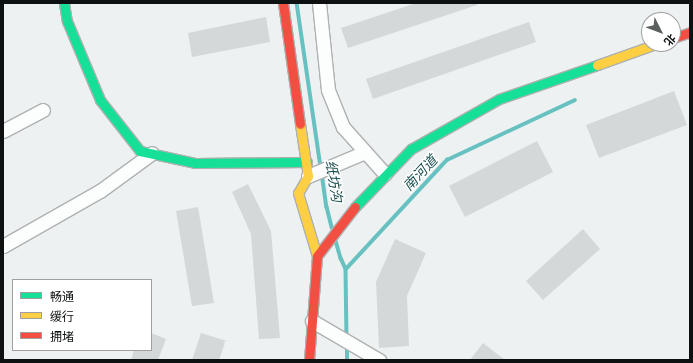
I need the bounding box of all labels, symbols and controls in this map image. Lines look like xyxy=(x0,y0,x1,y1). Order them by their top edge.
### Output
north arrow xyxy=(641,12,681,52)
text: 北 xyxy=(661,31,678,48)
water label: 南河道 xyxy=(400,152,440,194)
water label: 纸坊沟 xyxy=(322,159,346,203)
legend xyxy=(12,279,152,351)
text: 畅通 xyxy=(50,290,74,304)
text: 缓行 xyxy=(50,310,74,324)
text: 拥堵 xyxy=(50,330,74,344)

